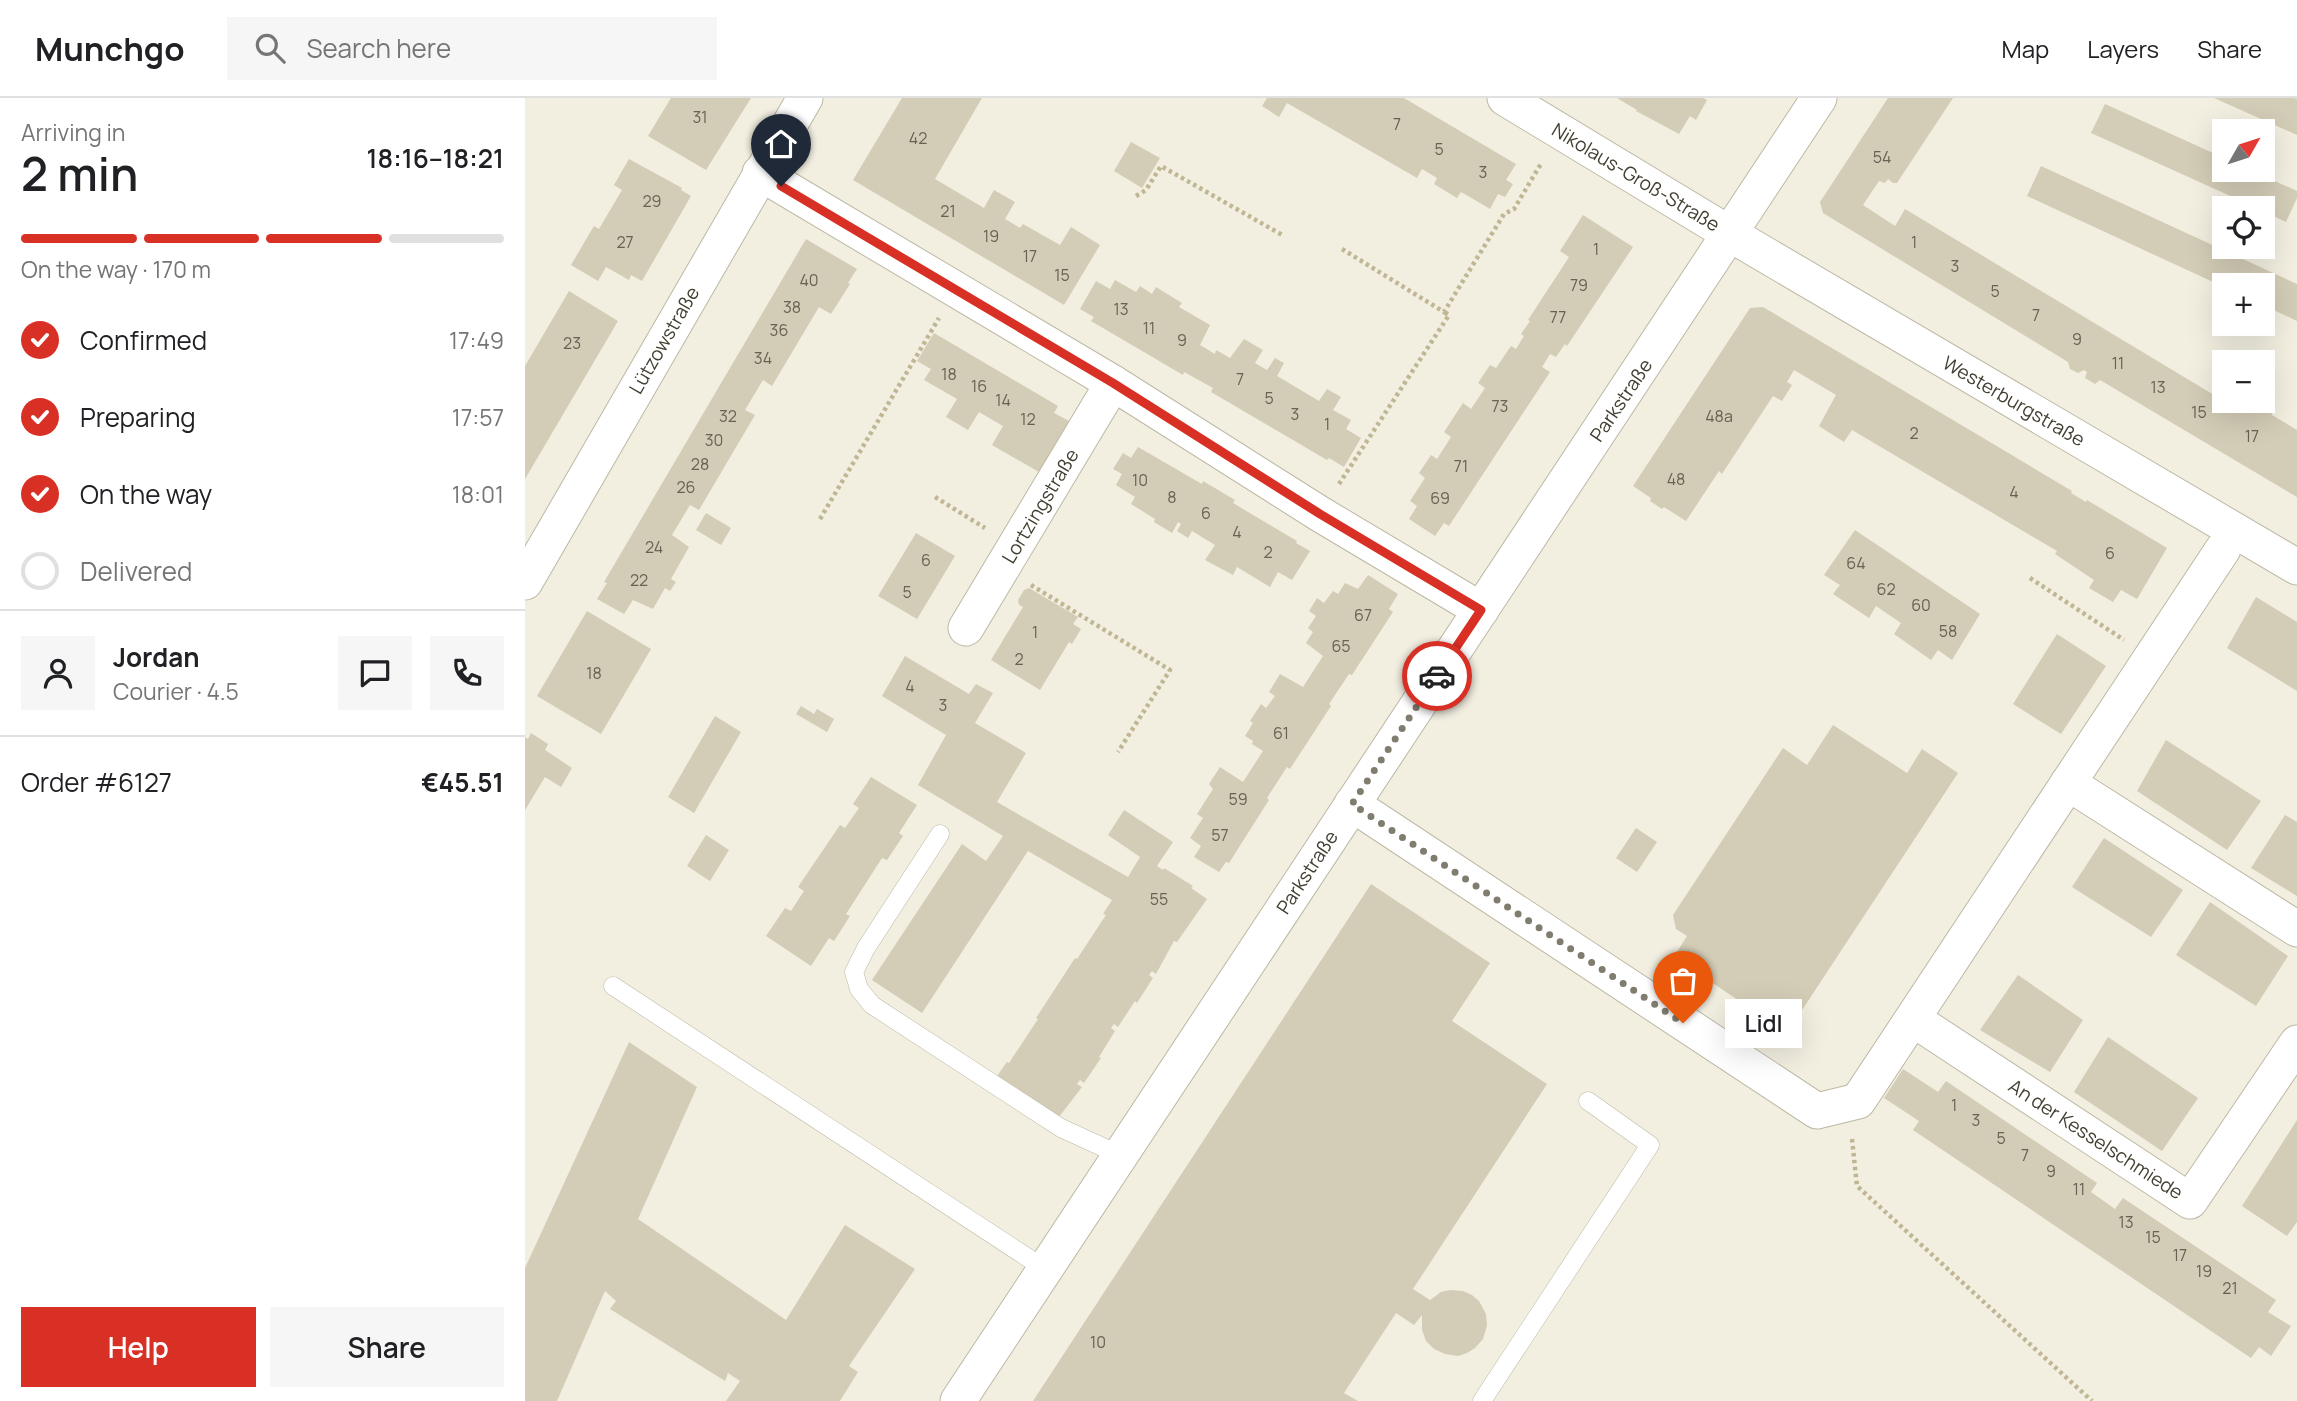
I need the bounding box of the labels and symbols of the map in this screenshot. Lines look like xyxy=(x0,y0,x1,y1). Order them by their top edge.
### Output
house number: 31 xyxy=(692,106,708,128)
house number: 7 xyxy=(1393,113,1401,135)
pin xyxy=(751,114,811,186)
street label: Nikolaus-Groß-Straße xyxy=(1547,117,1725,237)
north arrow xyxy=(2212,119,2275,182)
house number: 42 xyxy=(909,127,927,149)
house number: 5 xyxy=(1434,138,1444,160)
house number: 54 xyxy=(1873,146,1891,168)
house number: 3 xyxy=(1479,161,1487,183)
house number: 29 xyxy=(642,190,662,212)
house number: 21 xyxy=(940,200,956,222)
house number: 19 xyxy=(983,225,999,247)
house number: 27 xyxy=(616,231,634,253)
house number: 1 xyxy=(1911,231,1917,253)
house number: 1 xyxy=(1593,238,1599,260)
house number: 17 xyxy=(1023,245,1037,267)
house number: 3 xyxy=(1951,255,1959,277)
house number: 15 xyxy=(1054,264,1070,286)
house number: 40 xyxy=(799,269,819,291)
house number: 79 xyxy=(1570,274,1588,296)
house number: 5 xyxy=(1990,280,2000,302)
street label: Lützowstraße xyxy=(623,282,705,398)
house number: 38 xyxy=(783,296,801,318)
house number: 13 xyxy=(1113,298,1129,320)
house number: 7 xyxy=(2032,304,2040,326)
house number: 77 xyxy=(1550,306,1566,328)
house number: 11 xyxy=(1143,317,1155,339)
house number: 36 xyxy=(770,319,788,341)
house number: 9 xyxy=(2072,328,2082,350)
house number: 9 xyxy=(1177,329,1187,351)
house number: 23 xyxy=(563,332,581,354)
house number: 34 xyxy=(754,347,772,369)
street label: Westerburgstraße xyxy=(1938,350,2090,452)
house number: 11 xyxy=(2112,352,2124,374)
street label: Parkstraße xyxy=(1584,353,1658,447)
house number: 18 xyxy=(941,363,957,385)
house number: 7 xyxy=(1236,368,1244,390)
house number: 16 xyxy=(971,375,987,397)
house number: 13 xyxy=(2150,376,2166,398)
house number: 5 xyxy=(1264,387,1274,409)
house number: 14 xyxy=(995,389,1011,411)
house number: 73 xyxy=(1492,395,1508,417)
house number: 15 xyxy=(2191,401,2207,423)
house number: 3 xyxy=(1291,403,1299,425)
house number: 32 xyxy=(719,405,737,427)
house number: 48a xyxy=(1705,405,1733,427)
house number: 12 xyxy=(1020,408,1036,430)
house number: 1 xyxy=(1324,413,1330,435)
house number: 2 xyxy=(1909,422,1919,444)
house number: 17 xyxy=(2245,425,2259,447)
house number: 30 xyxy=(705,429,723,451)
street label: Lortzingstraße xyxy=(996,444,1084,568)
house number: 28 xyxy=(691,453,709,475)
house number: 71 xyxy=(1454,455,1468,477)
house number: 48 xyxy=(1667,468,1685,490)
house number: 10 xyxy=(1132,469,1148,491)
house number: 26 xyxy=(676,476,696,498)
house number: 4 xyxy=(2009,481,2019,503)
house number: 8 xyxy=(1167,486,1177,508)
house number: 69 xyxy=(1430,487,1450,509)
house number: 6 xyxy=(1201,502,1211,524)
house number: 4 xyxy=(1232,521,1242,543)
house number: 24 xyxy=(645,536,663,558)
house number: 2 xyxy=(1263,541,1273,563)
house number: 6 xyxy=(2105,542,2115,564)
house number: 6 xyxy=(921,549,931,571)
house number: 64 xyxy=(1846,552,1866,574)
house number: 22 xyxy=(630,569,648,591)
house number: 62 xyxy=(1876,578,1896,600)
house number: 5 xyxy=(902,581,912,603)
house number: 60 xyxy=(1911,594,1931,616)
house number: 67 xyxy=(1354,604,1372,626)
house number: 58 xyxy=(1939,620,1957,642)
house number: 1 xyxy=(1032,621,1038,643)
house number: 65 xyxy=(1331,635,1351,657)
courier xyxy=(1402,641,1472,711)
house number: 2 xyxy=(1014,648,1024,670)
house number: 18 xyxy=(586,662,602,684)
house number: 4 xyxy=(905,675,915,697)
house number: 3 xyxy=(939,694,947,716)
house number: 61 xyxy=(1273,722,1289,744)
house number: 59 xyxy=(1228,788,1248,810)
house number: 57 xyxy=(1211,824,1229,846)
street label: Parkstraße xyxy=(1270,825,1344,919)
house number: 55 xyxy=(1150,888,1168,910)
pin xyxy=(1653,951,1713,1023)
callout: Lidl xyxy=(1725,998,1802,1048)
street label: An der Kesselschmiede xyxy=(2004,1073,2188,1205)
house number: 1 xyxy=(1951,1094,1957,1116)
house number: 3 xyxy=(1972,1109,1980,1131)
house number: 5 xyxy=(1996,1127,2006,1149)
house number: 7 xyxy=(2021,1144,2029,1166)
house number: 9 xyxy=(2046,1160,2056,1182)
house number: 11 xyxy=(2073,1178,2085,1200)
house number: 13 xyxy=(2118,1211,2134,1233)
house number: 15 xyxy=(2145,1226,2161,1248)
house number: 17 xyxy=(2173,1244,2187,1266)
house number: 19 xyxy=(2196,1260,2212,1282)
house number: 21 xyxy=(2222,1277,2238,1299)
house number: 10 xyxy=(1090,1331,1106,1353)

